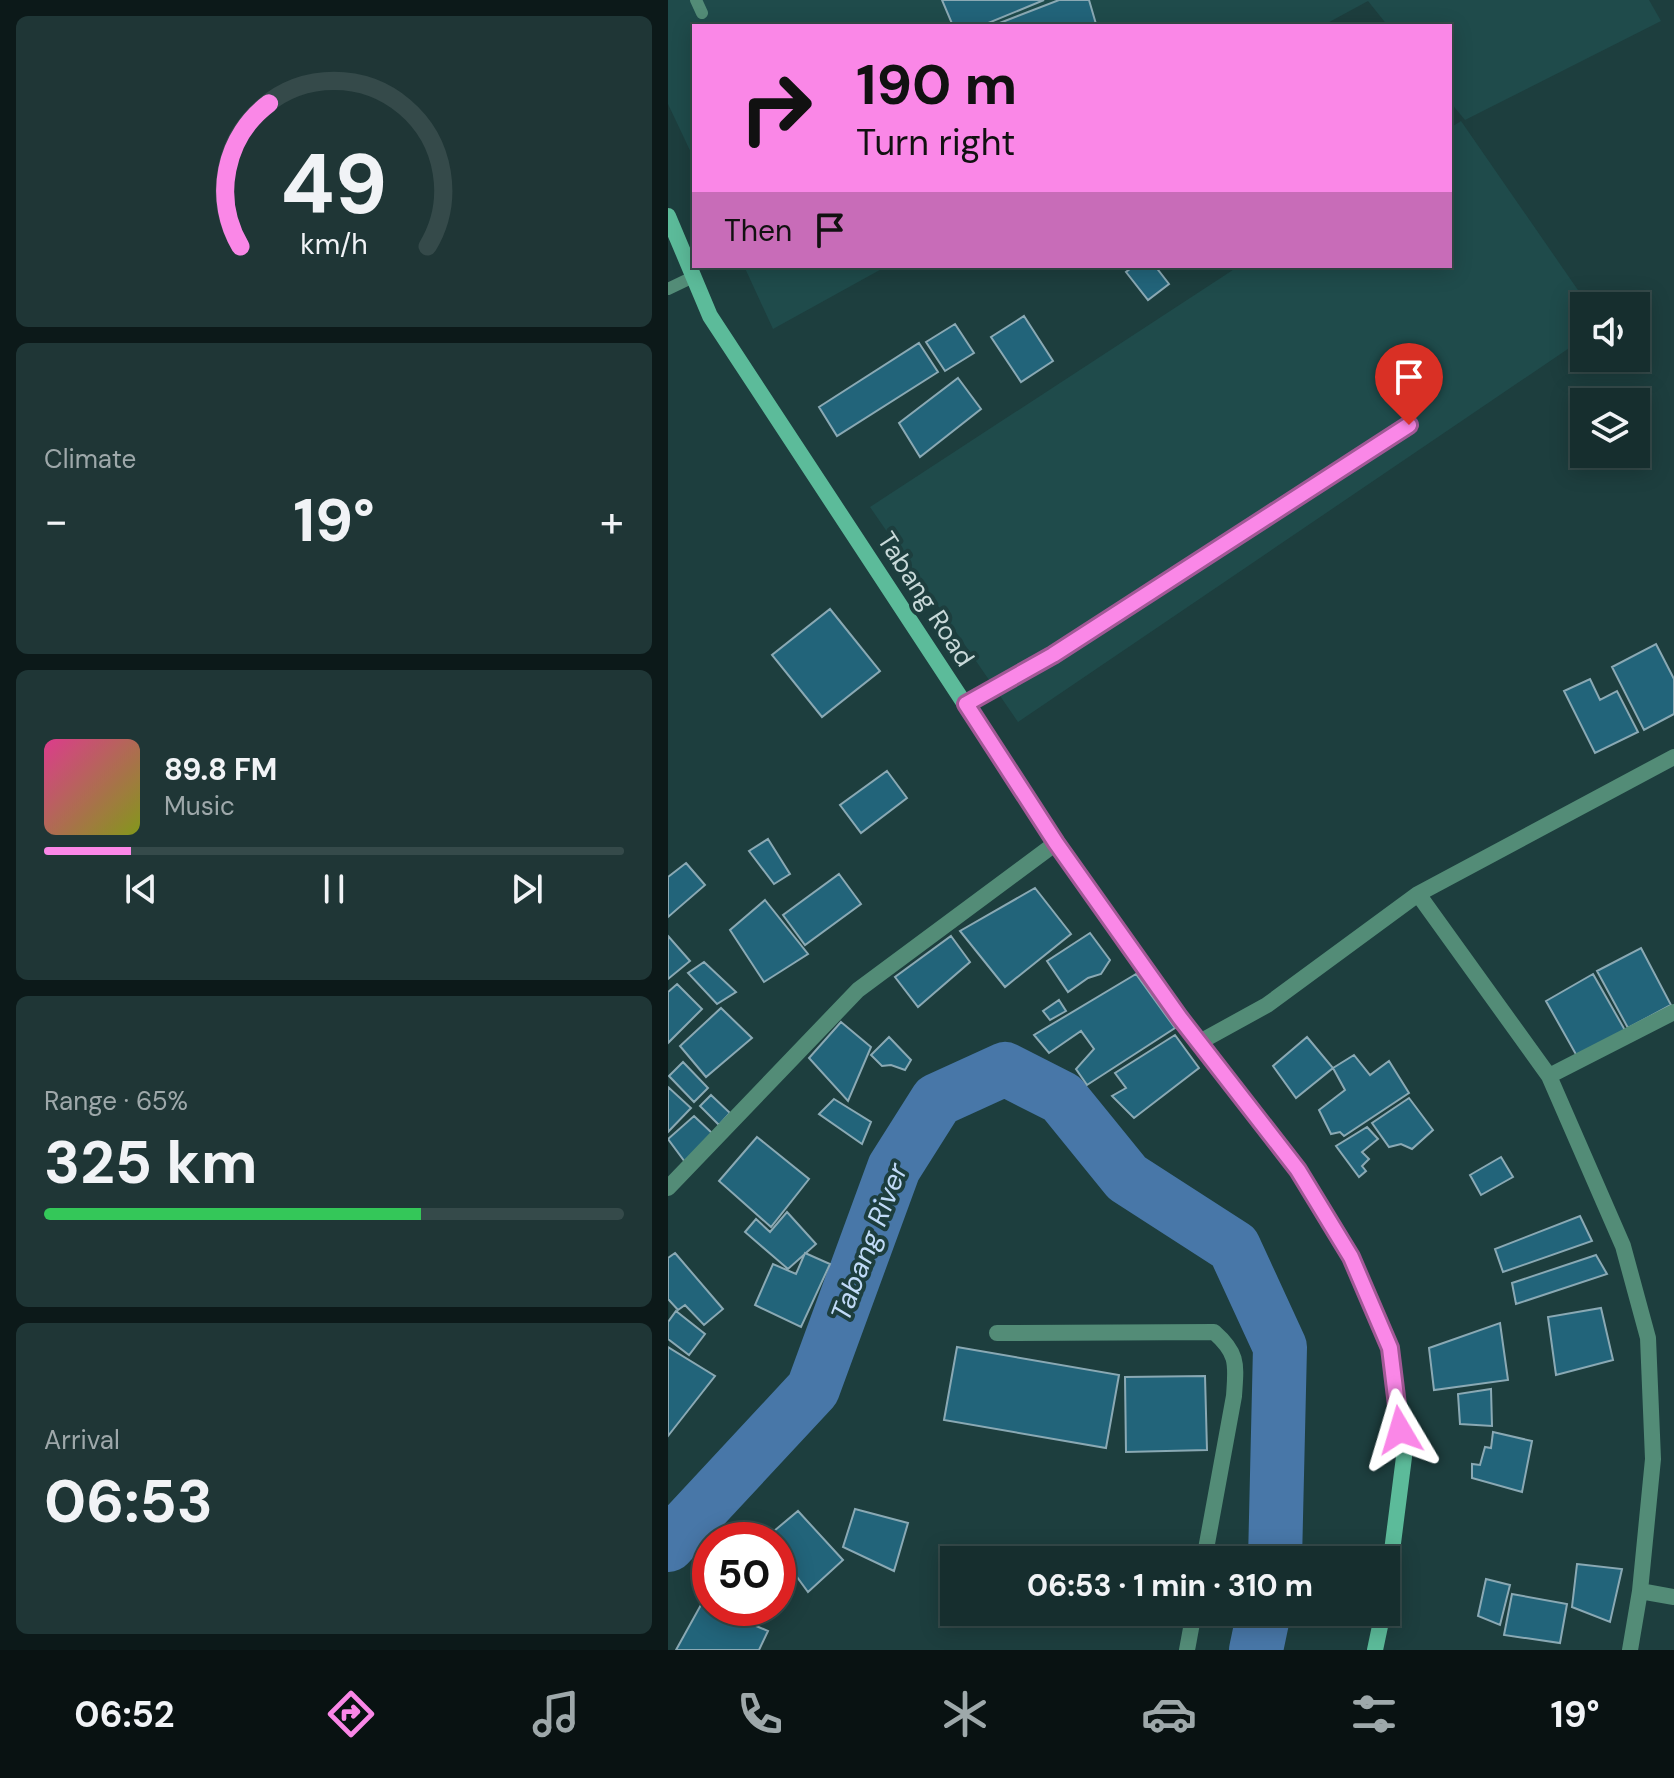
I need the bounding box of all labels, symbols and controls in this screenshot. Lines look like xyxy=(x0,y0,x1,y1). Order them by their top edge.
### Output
text: 190 m xyxy=(856,48,1017,121)
icon: right xyxy=(724,56,828,160)
text: Turn right xyxy=(856,119,1015,166)
text: 49 xyxy=(281,130,387,239)
icon: arrive xyxy=(808,208,852,252)
text: Then xyxy=(724,211,792,250)
text: km/h xyxy=(300,227,368,264)
map controls xyxy=(1570,292,1650,468)
button: sound xyxy=(1570,292,1650,372)
pin xyxy=(1375,343,1443,425)
icon: arrive xyxy=(1387,355,1431,399)
button: layers xyxy=(1570,388,1650,468)
text: Climate xyxy=(44,442,136,476)
text: 19° xyxy=(293,481,375,560)
text: − xyxy=(44,492,68,550)
text: + xyxy=(600,492,624,550)
street label: Tabang Road xyxy=(870,525,982,673)
text: 89.8 FM xyxy=(164,750,277,789)
text: Music xyxy=(164,789,235,823)
icon: previous xyxy=(119,867,163,911)
icon: pause xyxy=(312,867,356,911)
icon: next xyxy=(505,867,549,911)
text: Range · 65% xyxy=(44,1084,188,1118)
text: 325 km xyxy=(44,1123,257,1202)
water label: Tabang River xyxy=(822,1157,916,1326)
position arrow xyxy=(1358,1388,1442,1472)
text: Arrival xyxy=(44,1423,120,1457)
text: 06:53 xyxy=(44,1462,213,1541)
speed limit sign: 50 xyxy=(692,1522,796,1626)
text: 06:53 · 1 min · 310 m xyxy=(1027,1566,1313,1605)
icon: directions xyxy=(323,1686,379,1742)
icon: music xyxy=(528,1686,584,1742)
icon: phone xyxy=(732,1686,788,1742)
icon: climate xyxy=(937,1686,993,1742)
icon: car xyxy=(1141,1686,1197,1742)
icon: filters xyxy=(1346,1686,1402,1742)
text: 06:52 xyxy=(74,1691,175,1738)
text: 19° xyxy=(1551,1691,1600,1738)

